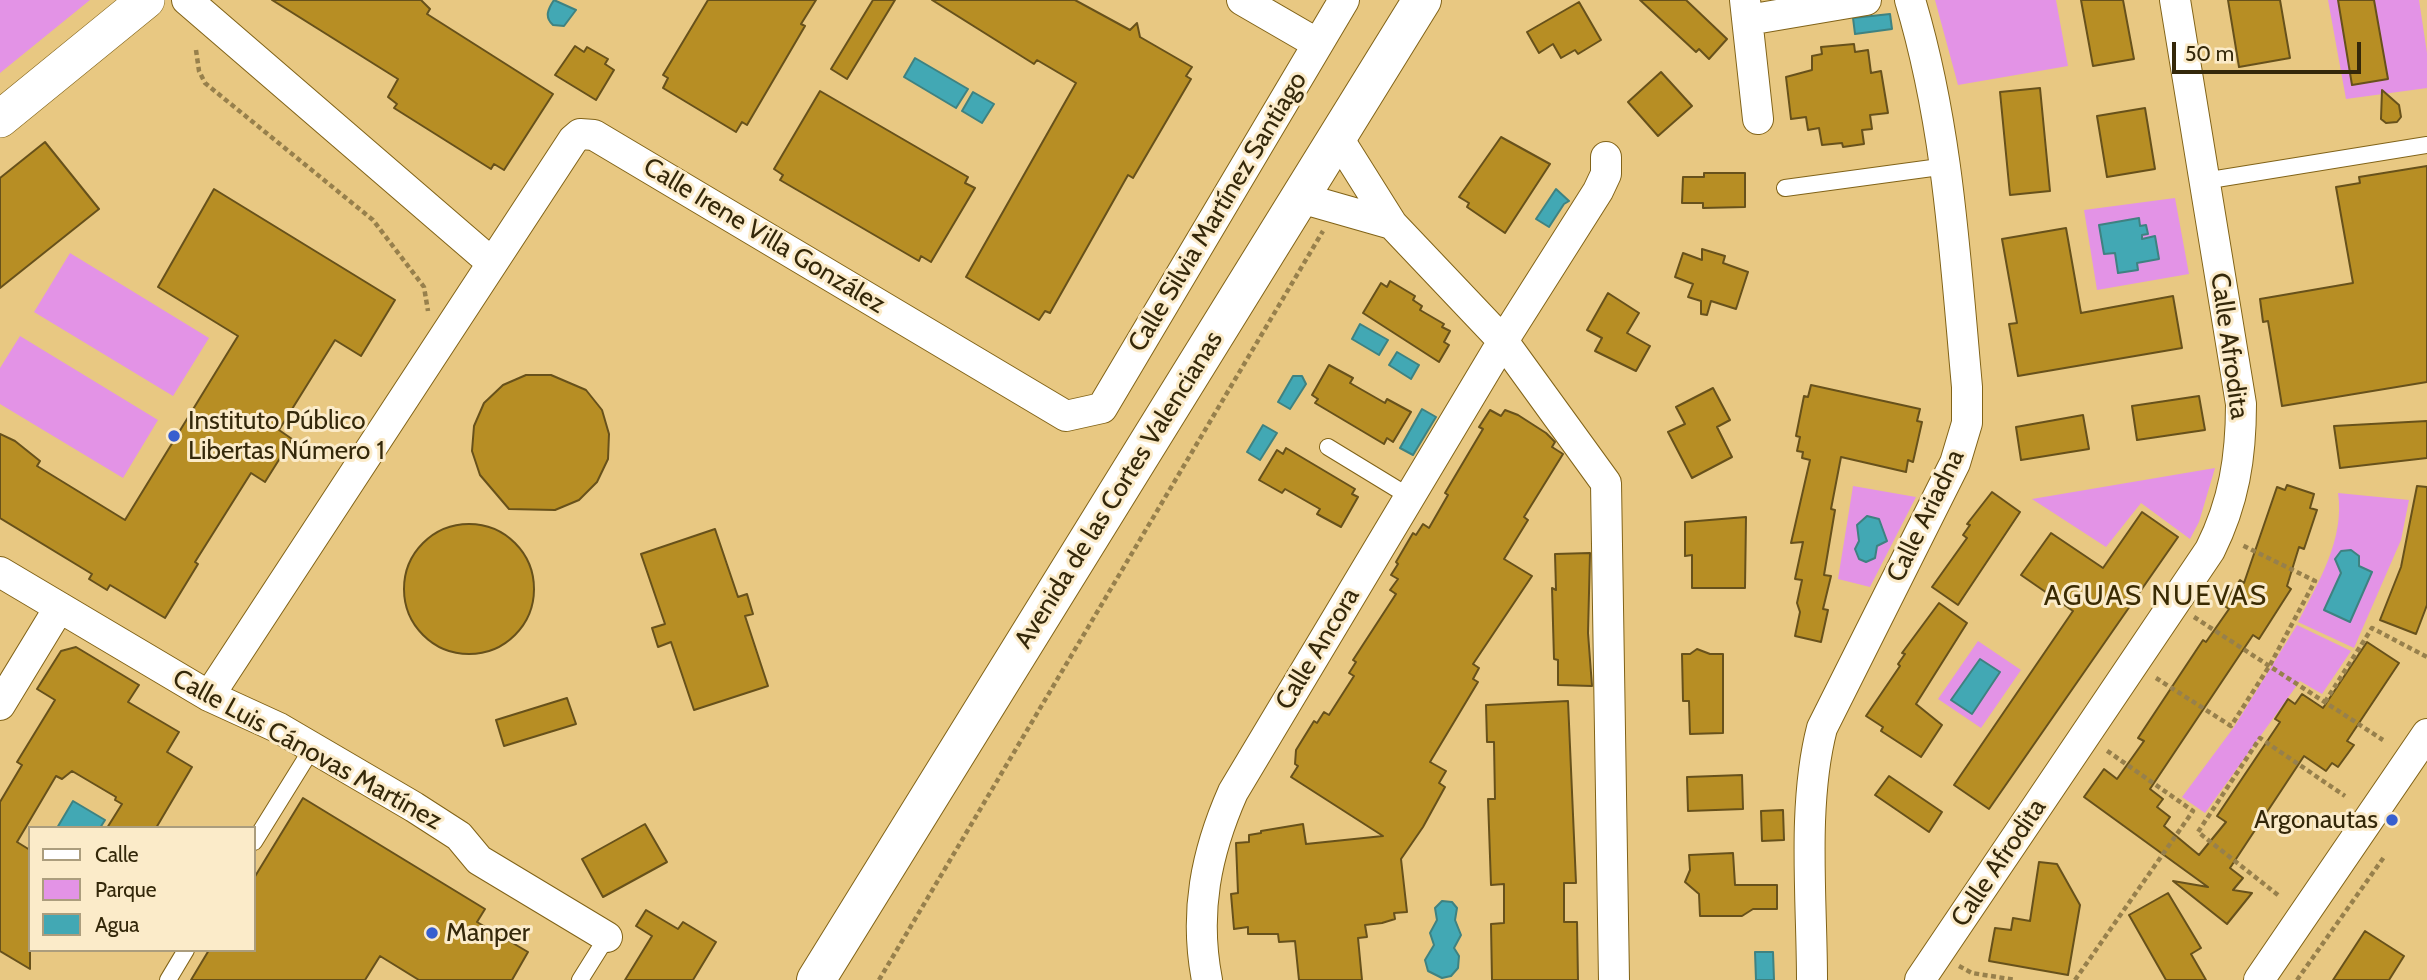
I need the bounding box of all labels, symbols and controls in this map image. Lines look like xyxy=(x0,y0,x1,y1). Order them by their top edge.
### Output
scale bar xyxy=(2175,28,2364,72)
text: 50 m xyxy=(2185,41,2234,66)
street label: Calle Silvia Martínez Santiago xyxy=(1122,66,1314,358)
street label: Calle Irene Villa González xyxy=(637,151,891,321)
street label: Calle Afrodita xyxy=(2203,271,2255,421)
street label: Avenida de las Cortes Valencianas xyxy=(1008,326,1230,654)
place label: Instituto Público Libertas Número 1 xyxy=(188,405,385,466)
marker: Instituto Público Libertas Número 1 xyxy=(166,428,182,444)
street label: Calle Ariadna xyxy=(1881,445,1971,587)
district label: AGUAS NUEVAS xyxy=(2045,580,2267,614)
street label: Calle Ancora xyxy=(1269,582,1367,716)
street label: Calle Luis Cánovas Martínez xyxy=(167,663,447,837)
street label: Calle Afrodita xyxy=(1945,793,2053,933)
place label: Argonautas xyxy=(2254,804,2378,836)
marker: Argonautas xyxy=(2384,812,2400,828)
legend xyxy=(28,826,256,952)
text: Calle xyxy=(95,842,139,867)
text: Parque xyxy=(95,877,157,902)
text: Agua xyxy=(95,912,139,937)
place label: Manper xyxy=(446,917,530,949)
marker: Manper xyxy=(424,925,440,941)

